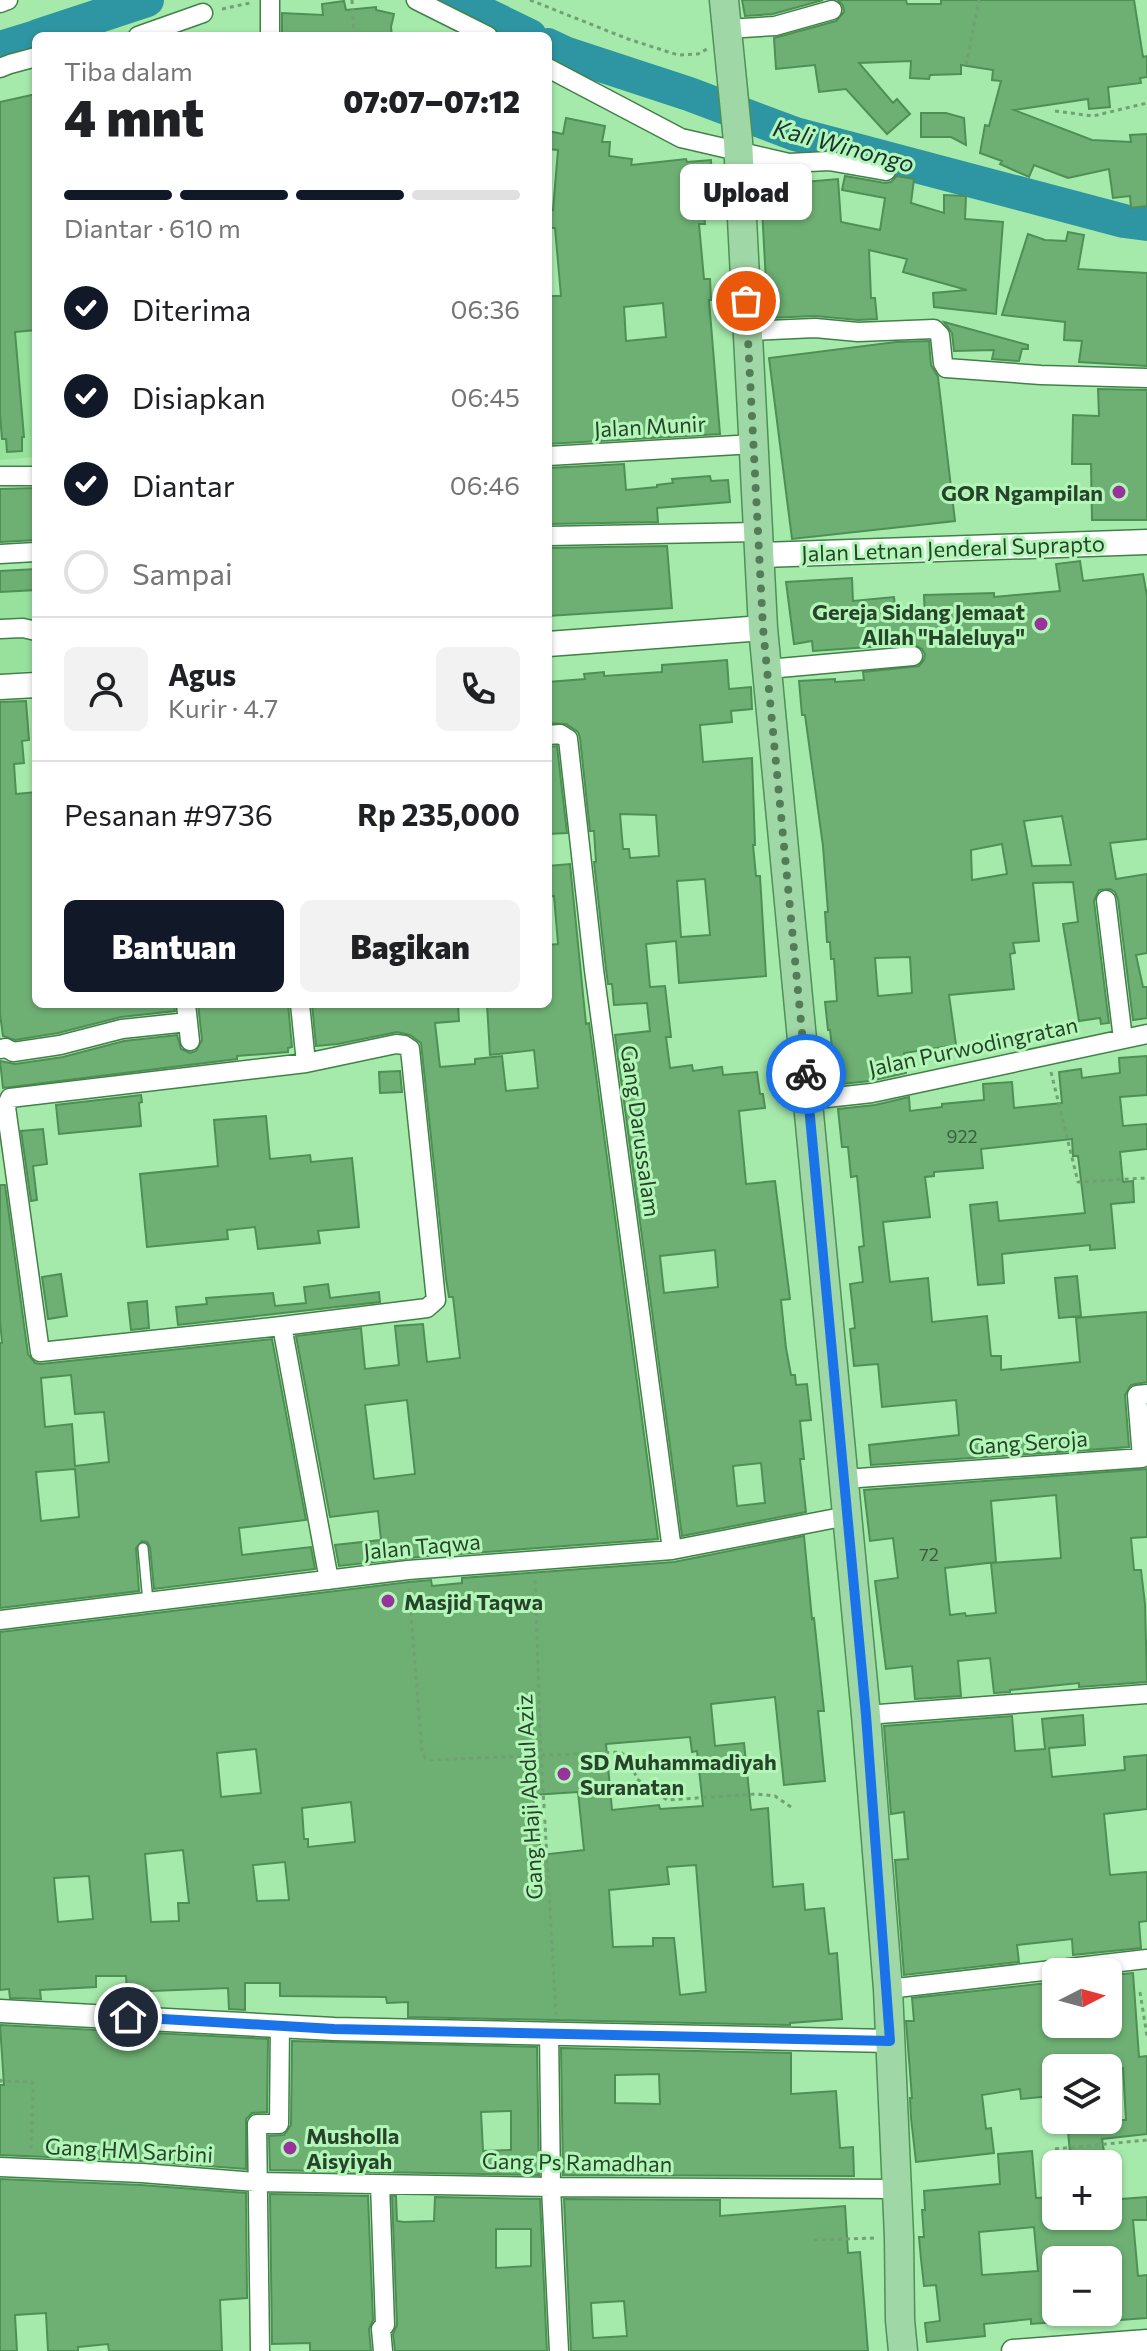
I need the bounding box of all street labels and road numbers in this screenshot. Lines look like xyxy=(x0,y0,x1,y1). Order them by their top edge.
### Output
street label: Jalan Munir xyxy=(593,410,707,442)
street label: Jalan Letnan Jenderal Suprapto xyxy=(801,529,1105,567)
street label: Jalan Purwodingratan xyxy=(866,1011,1080,1081)
street label: Gang Darussalam xyxy=(616,1043,666,1219)
street label: Gang Seroja xyxy=(967,1424,1089,1460)
street label: Jalan Taqwa xyxy=(362,1527,482,1565)
street label: Gang Haji Abdul Aziz xyxy=(510,1694,548,1900)
street label: Gang HM Sarbini xyxy=(44,2132,214,2168)
street label: Gang Ps Ramadhan xyxy=(482,2147,672,2177)

